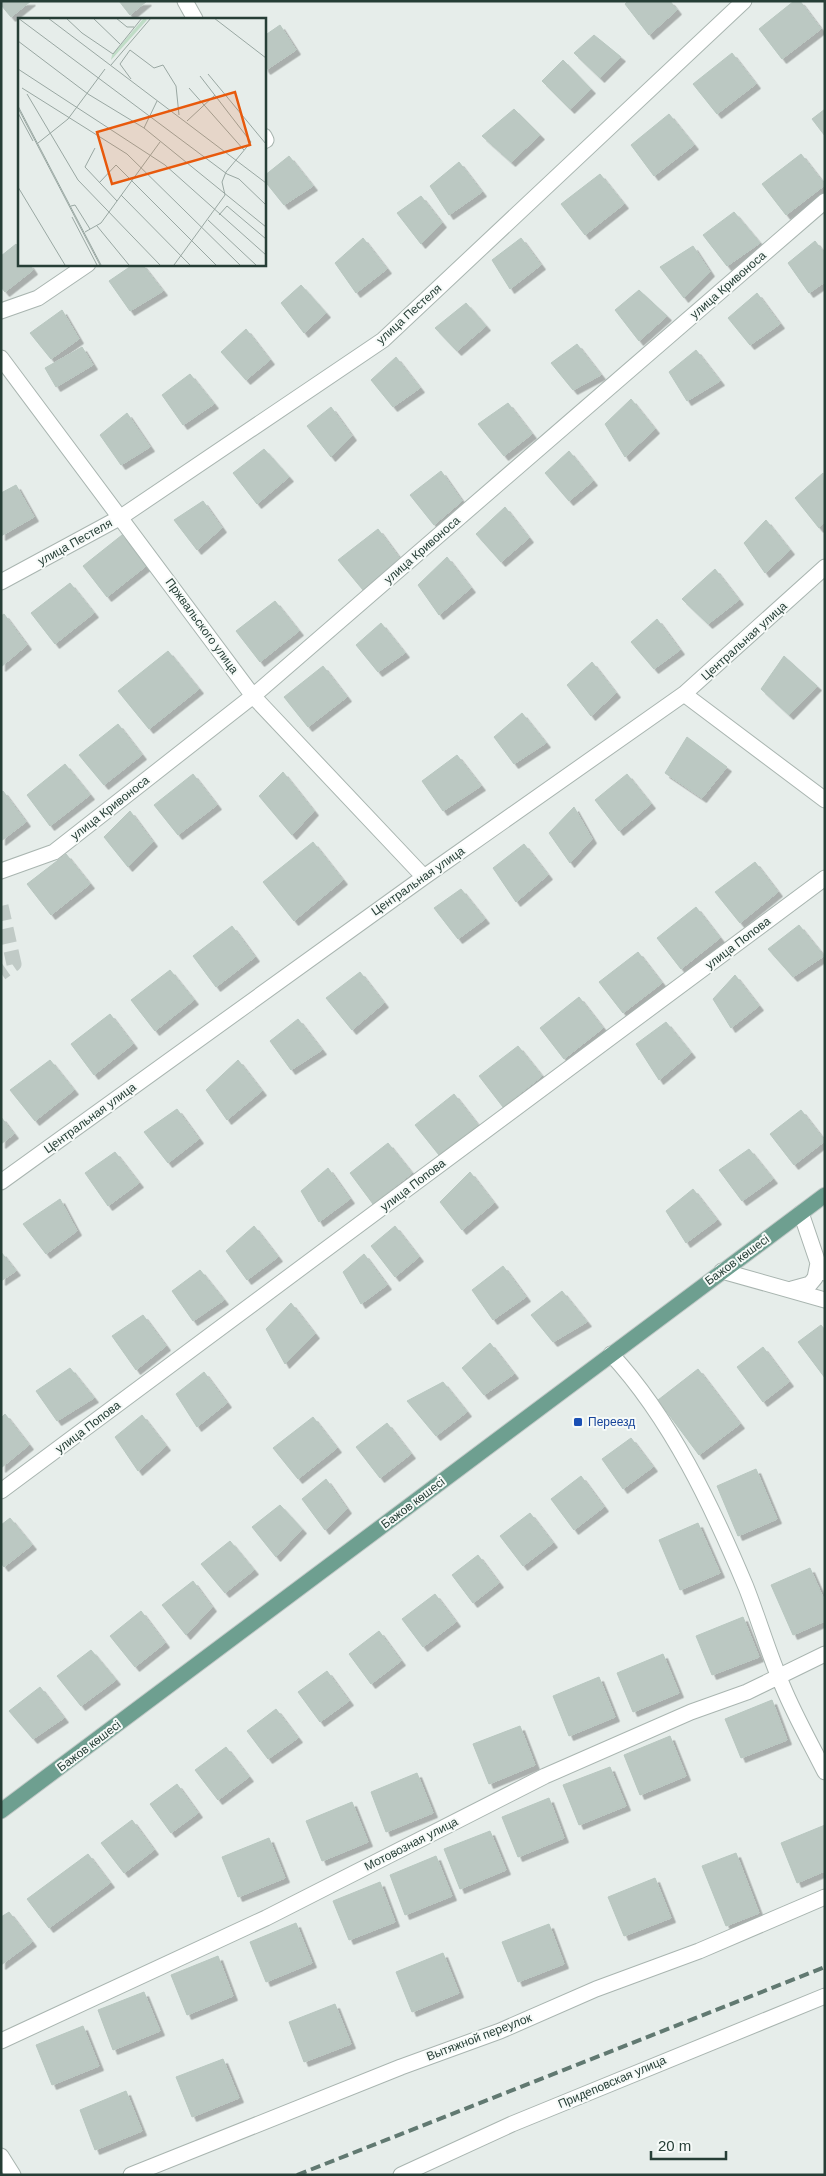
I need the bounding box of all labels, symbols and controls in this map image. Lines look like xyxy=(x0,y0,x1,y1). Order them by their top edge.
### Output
inset map xyxy=(18,18,265,265)
street label: улица Кривоноса xyxy=(687,248,769,322)
street label: улица Пестеля xyxy=(374,281,444,347)
street label: улица Кривоноса xyxy=(381,513,463,587)
street label: улица Пестеля xyxy=(35,516,115,568)
street label: Пржвальского улица xyxy=(163,575,242,677)
street label: Центральная улица xyxy=(698,599,790,683)
street label: улица Кривоноса xyxy=(68,773,152,843)
street label: Центральная улица xyxy=(369,843,467,918)
street label: улица Попова xyxy=(703,914,773,972)
street label: Центральная улица xyxy=(41,1080,139,1156)
street label: улица Попова xyxy=(378,1156,448,1214)
street label: Бажов көшесі xyxy=(702,1232,772,1288)
street label: улица Попова xyxy=(53,1398,123,1456)
place label: Переезд xyxy=(588,1415,635,1429)
marker: Переезд xyxy=(572,1416,584,1428)
street label: Бажов көшесі xyxy=(378,1475,448,1531)
street label: Бажов көшесі xyxy=(54,1718,124,1774)
street label: Мотовозная улица xyxy=(362,1814,460,1874)
street label: Вытяжной переулок xyxy=(425,2010,534,2063)
street label: Придеповская улица xyxy=(556,2053,668,2111)
scale bar xyxy=(651,2128,726,2160)
text: 20 m xyxy=(658,2137,691,2154)

